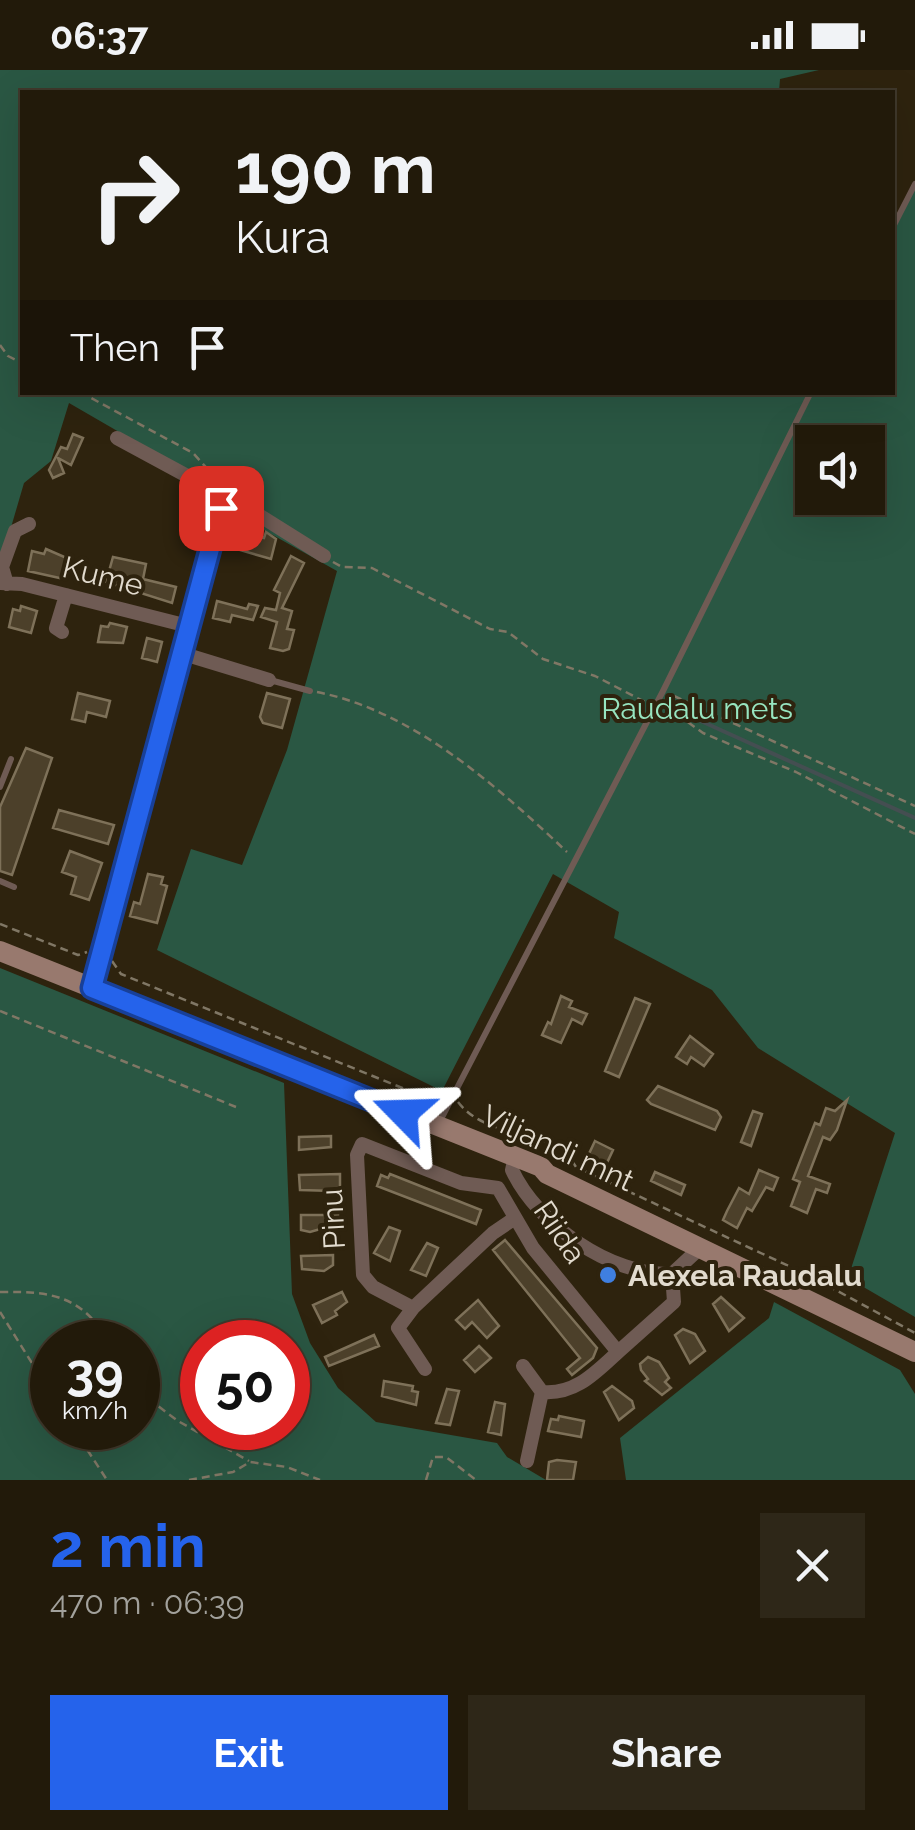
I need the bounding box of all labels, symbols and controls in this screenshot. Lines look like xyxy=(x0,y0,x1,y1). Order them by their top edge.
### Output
text: 06:37 xyxy=(50,13,148,58)
text: 190 m xyxy=(235,127,436,209)
icon: right xyxy=(70,130,200,260)
text: Kura xyxy=(235,211,330,264)
icon: arrive xyxy=(180,320,235,375)
text: Then xyxy=(70,325,160,370)
map controls xyxy=(795,425,885,515)
button: sound xyxy=(795,425,885,515)
pin xyxy=(179,466,264,551)
icon: arrive xyxy=(194,481,249,536)
street label: Kume xyxy=(59,549,147,603)
park label: Raudalu mets xyxy=(601,691,793,726)
position arrow xyxy=(351,1061,455,1165)
street label: Viljandi mnt xyxy=(477,1098,639,1198)
street label: Pinu xyxy=(314,1188,352,1250)
street label: Riida xyxy=(527,1194,593,1270)
place label: Alexela Raudalu xyxy=(628,1258,862,1293)
marker: Alexela Raudalu xyxy=(597,1264,619,1286)
speed limit sign: 50 xyxy=(180,1320,310,1450)
text: 39 xyxy=(66,1343,124,1402)
text: km/h xyxy=(62,1395,128,1425)
text: 2 min xyxy=(50,1511,206,1581)
button: close xyxy=(760,1513,865,1618)
text: 470 m · 06:39 xyxy=(50,1584,245,1621)
button: Exit xyxy=(50,1695,448,1810)
button: Share xyxy=(468,1695,865,1810)

